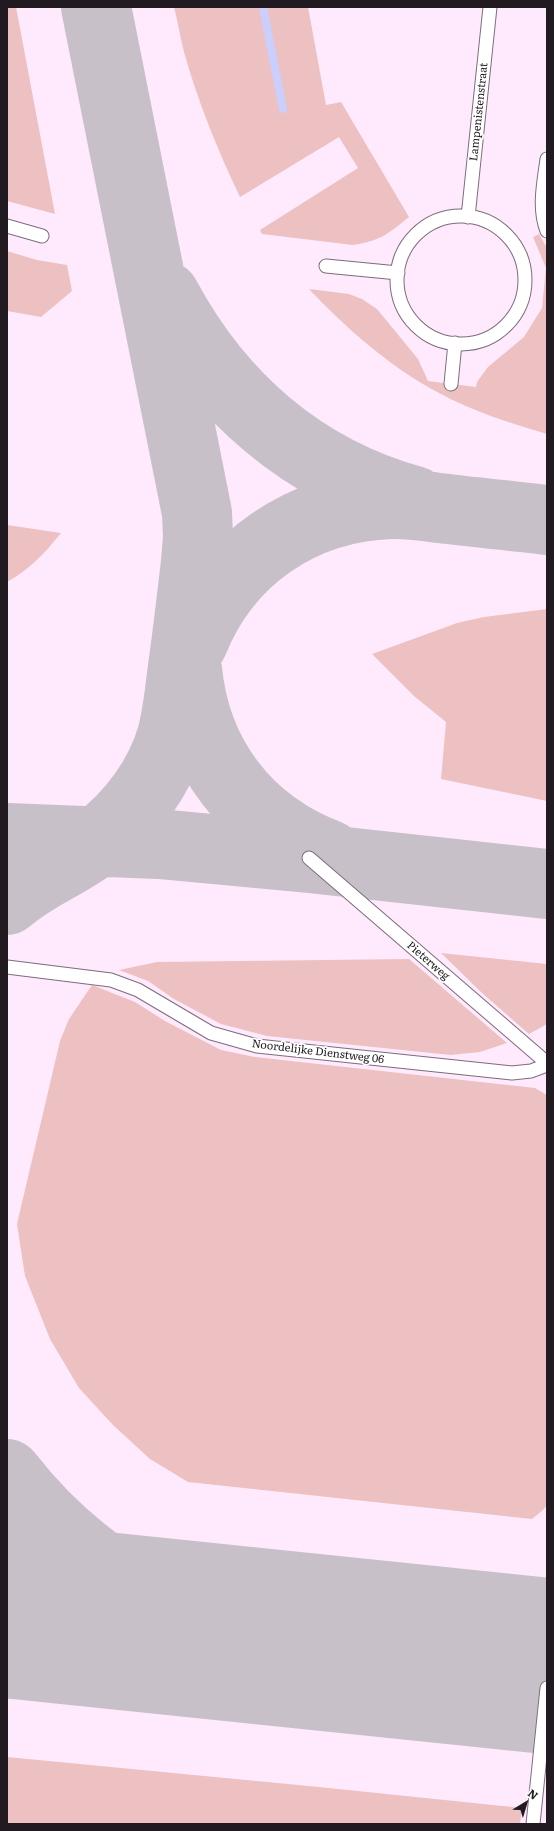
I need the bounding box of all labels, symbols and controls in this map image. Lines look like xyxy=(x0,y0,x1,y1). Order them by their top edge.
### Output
street label: Lampenistenstraat xyxy=(467,62,491,162)
street label: Pieterweg xyxy=(404,939,452,983)
street label: Noordelijke Dienstweg 06 xyxy=(251,1037,385,1067)
north arrow xyxy=(506,1783,546,1823)
text: N xyxy=(525,1784,542,1803)

